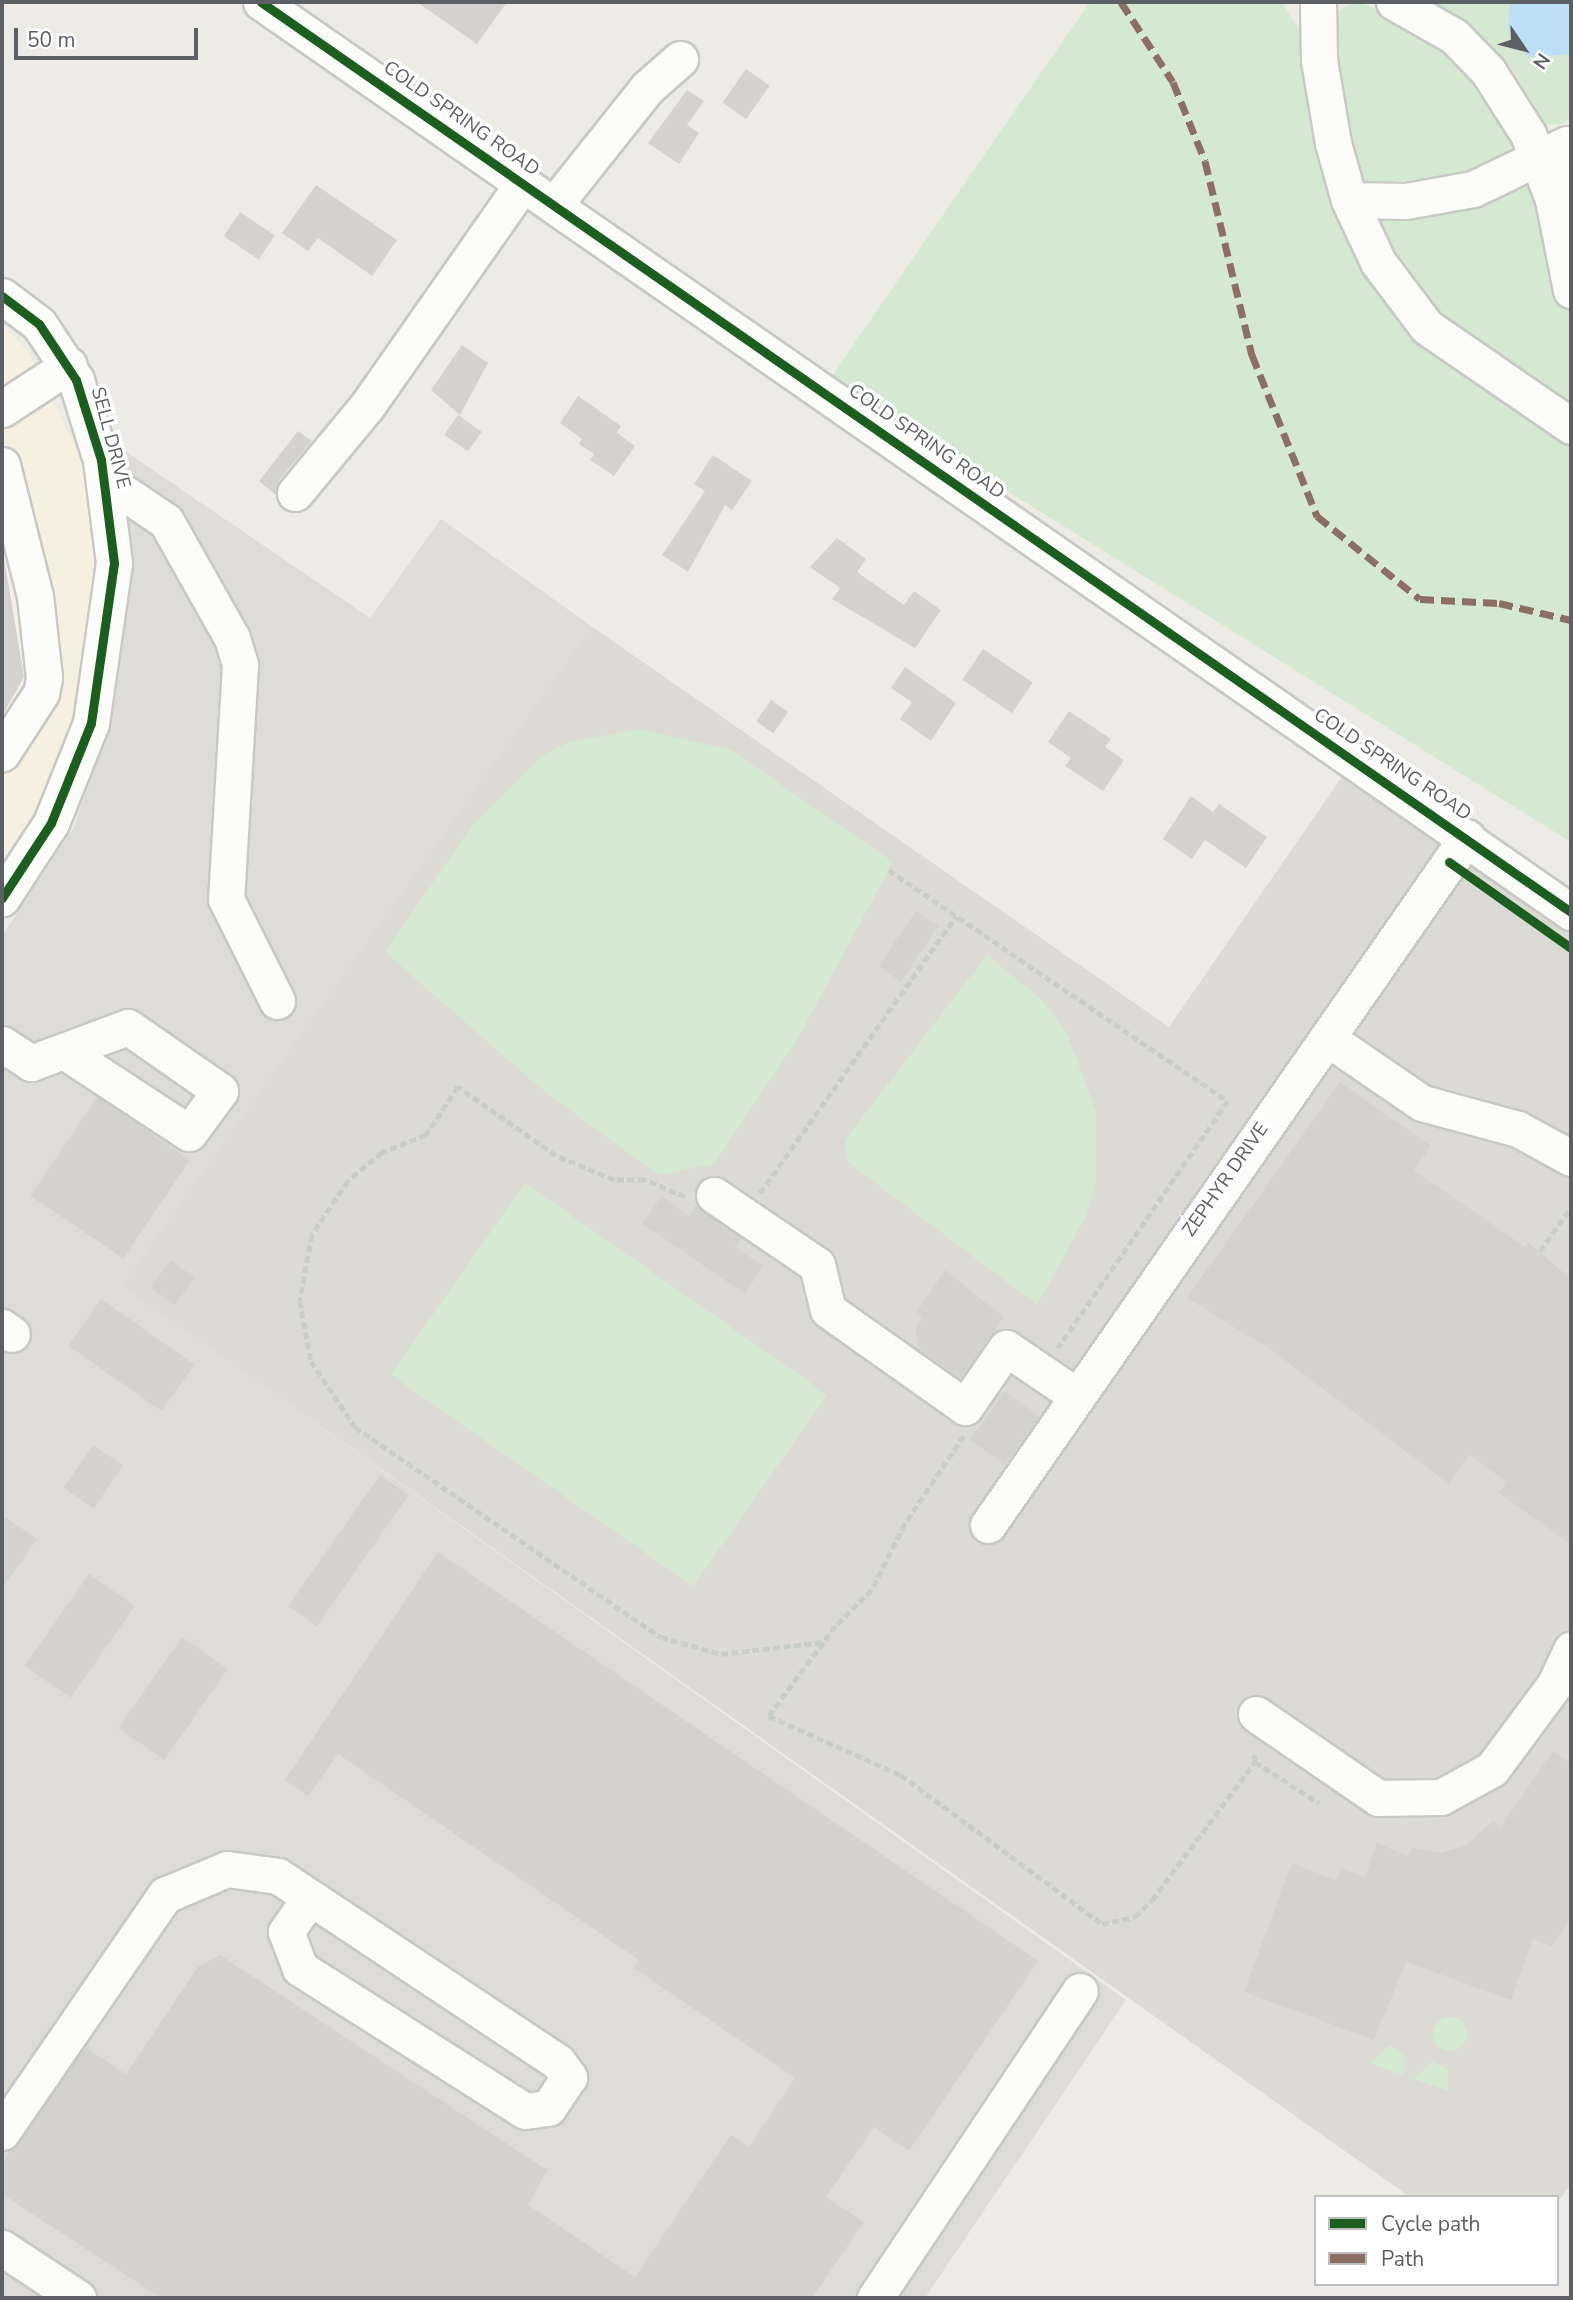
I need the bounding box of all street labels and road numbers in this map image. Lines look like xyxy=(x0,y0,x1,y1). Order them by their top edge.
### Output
street label: COLD SPRING ROAD xyxy=(379,57,543,181)
street label: COLD SPRING ROAD xyxy=(844,380,1008,504)
street label: SELL DRIVE xyxy=(86,385,134,491)
street label: COLD SPRING ROAD xyxy=(1309,704,1475,826)
street label: ZEPHYR DRIVE xyxy=(1178,1119,1274,1241)

